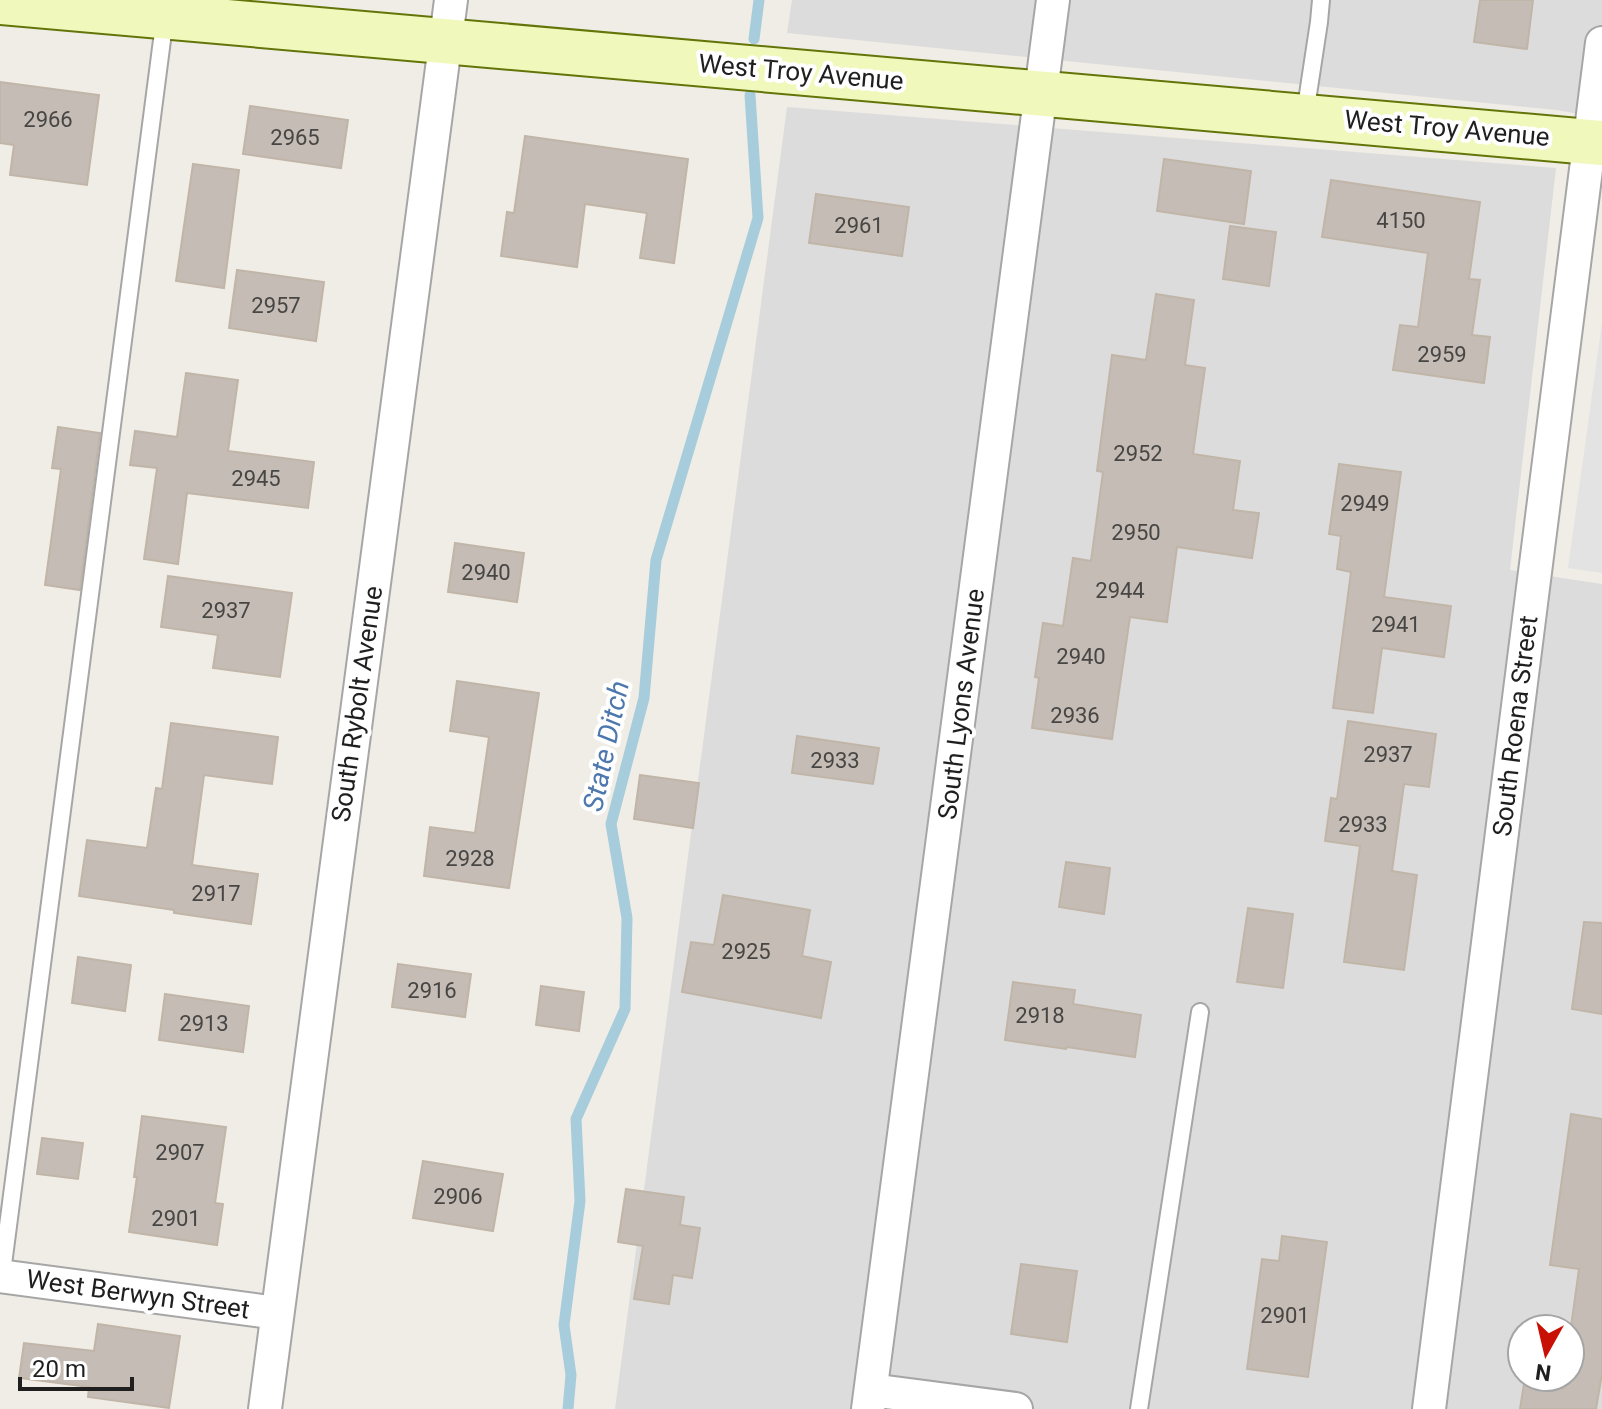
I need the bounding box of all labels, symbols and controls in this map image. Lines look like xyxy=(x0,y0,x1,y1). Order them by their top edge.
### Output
street label: West Troy Avenue xyxy=(697,48,905,96)
street label: West Troy Avenue xyxy=(1343,104,1551,152)
house number: 2966 xyxy=(23,107,73,132)
house number: 2965 xyxy=(270,125,320,150)
house number: 4150 xyxy=(1376,208,1426,233)
house number: 2961 xyxy=(834,213,884,238)
house number: 2957 xyxy=(251,293,301,318)
house number: 2959 xyxy=(1417,342,1467,367)
house number: 2952 xyxy=(1113,441,1163,466)
house number: 2945 xyxy=(231,466,281,491)
house number: 2949 xyxy=(1340,491,1390,516)
house number: 2950 xyxy=(1111,520,1161,545)
house number: 2940 xyxy=(461,560,511,585)
house number: 2944 xyxy=(1095,578,1145,603)
street label: South Rybolt Avenue xyxy=(326,584,388,824)
street label: South Lyons Avenue xyxy=(932,587,990,821)
house number: 2937 xyxy=(201,598,251,623)
house number: 2941 xyxy=(1371,612,1421,637)
street label: South Roena Street xyxy=(1487,614,1543,838)
house number: 2940 xyxy=(1056,644,1106,669)
water label: State Ditch xyxy=(576,678,636,814)
house number: 2936 xyxy=(1050,703,1100,728)
house number: 2937 xyxy=(1363,742,1413,767)
house number: 2933 xyxy=(810,748,860,773)
house number: 2933 xyxy=(1338,812,1388,837)
house number: 2928 xyxy=(445,846,495,871)
house number: 2917 xyxy=(191,881,241,906)
house number: 2925 xyxy=(721,939,771,964)
house number: 2916 xyxy=(407,978,457,1003)
house number: 2918 xyxy=(1015,1003,1065,1028)
house number: 2913 xyxy=(179,1011,229,1036)
house number: 2907 xyxy=(155,1140,205,1165)
house number: 2906 xyxy=(433,1184,483,1209)
house number: 2901 xyxy=(151,1206,201,1231)
street label: West Berwyn Street xyxy=(24,1263,252,1325)
house number: 2901 xyxy=(1260,1303,1310,1328)
north arrow xyxy=(1506,1313,1586,1393)
scale bar xyxy=(20,1341,132,1391)
text: 20 m xyxy=(32,1355,86,1383)
text: N xyxy=(1534,1359,1553,1386)

